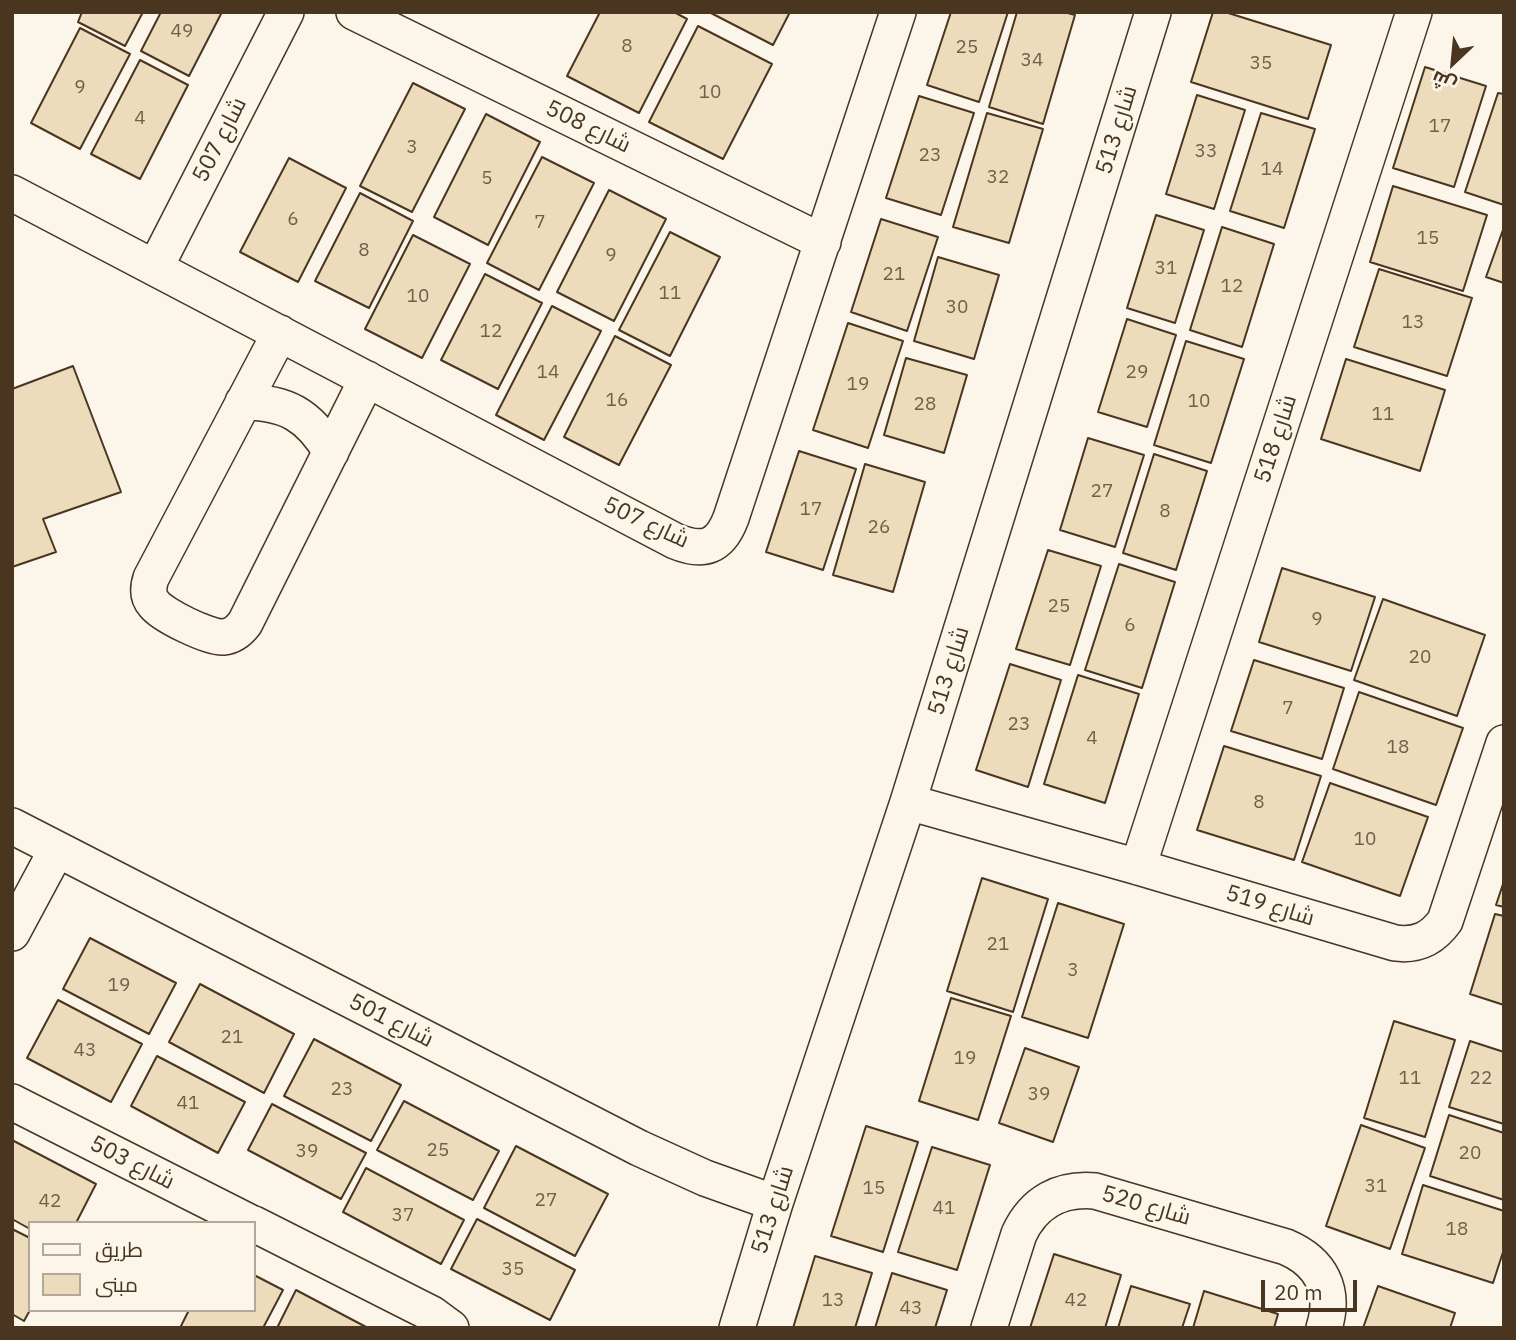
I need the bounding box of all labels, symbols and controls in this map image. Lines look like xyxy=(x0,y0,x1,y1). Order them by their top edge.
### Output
house number: 49 xyxy=(171,21,193,43)
north arrow xyxy=(1418,28,1488,98)
house number: 8 xyxy=(621,36,633,58)
house number: 25 xyxy=(956,37,978,59)
house number: 34 xyxy=(1021,50,1043,72)
house number: 35 xyxy=(1250,53,1272,75)
text: ش xyxy=(1428,66,1460,98)
house number: 9 xyxy=(74,77,86,99)
house number: 10 xyxy=(699,82,721,104)
street label: شارع 513 xyxy=(1090,82,1144,178)
street label: شارع 507 xyxy=(187,93,253,187)
street label: شارع 508 xyxy=(541,95,635,159)
house number: 4 xyxy=(134,108,146,130)
house number: 17 xyxy=(1429,116,1451,138)
house number: 3 xyxy=(406,137,418,159)
house number: 33 xyxy=(1195,141,1217,163)
house number: 23 xyxy=(919,145,941,167)
house number: 14 xyxy=(1261,159,1283,181)
house number: 32 xyxy=(987,167,1009,189)
house number: 5 xyxy=(481,168,493,190)
house number: 6 xyxy=(287,209,299,231)
house number: 7 xyxy=(534,212,546,234)
house number: 15 xyxy=(1417,228,1439,250)
house number: 8 xyxy=(358,240,370,262)
house number: 9 xyxy=(605,245,617,267)
house number: 31 xyxy=(1155,258,1177,280)
house number: 21 xyxy=(883,264,905,286)
house number: 12 xyxy=(1221,276,1243,298)
house number: 11 xyxy=(659,283,681,305)
house number: 10 xyxy=(407,286,429,308)
house number: 30 xyxy=(946,297,968,319)
house number: 13 xyxy=(1402,312,1424,334)
house number: 12 xyxy=(480,321,502,343)
house number: 14 xyxy=(537,362,559,384)
house number: 29 xyxy=(1126,362,1148,384)
house number: 19 xyxy=(847,374,869,396)
house number: 16 xyxy=(606,390,628,412)
house number: 10 xyxy=(1188,391,1210,413)
street label: شارع 518 xyxy=(1249,391,1303,487)
house number: 28 xyxy=(914,394,936,416)
house number: 11 xyxy=(1372,404,1394,426)
house number: 27 xyxy=(1091,481,1113,503)
street label: شارع 507 xyxy=(599,491,693,555)
house number: 17 xyxy=(800,499,822,521)
house number: 8 xyxy=(1159,501,1171,523)
house number: 26 xyxy=(868,517,890,539)
house number: 25 xyxy=(1048,596,1070,618)
house number: 9 xyxy=(1311,609,1323,631)
house number: 6 xyxy=(1124,615,1136,637)
street label: شارع 513 xyxy=(922,623,976,719)
house number: 20 xyxy=(1409,647,1431,669)
house number: 7 xyxy=(1282,698,1294,720)
house number: 23 xyxy=(1008,714,1030,736)
house number: 4 xyxy=(1086,728,1098,750)
house number: 18 xyxy=(1387,737,1409,759)
house number: 8 xyxy=(1253,792,1265,814)
house number: 10 xyxy=(1354,829,1376,851)
street label: شارع 519 xyxy=(1222,879,1318,933)
house number: 21 xyxy=(987,934,1009,956)
house number: 3 xyxy=(1067,960,1079,982)
house number: 19 xyxy=(108,975,130,997)
street label: شارع 501 xyxy=(344,988,438,1054)
house number: 21 xyxy=(221,1027,243,1049)
house number: 43 xyxy=(74,1040,96,1062)
house number: 19 xyxy=(954,1048,976,1070)
house number: 11 xyxy=(1399,1068,1421,1090)
house number: 22 xyxy=(1470,1068,1492,1090)
house number: 23 xyxy=(331,1079,353,1101)
house number: 39 xyxy=(1028,1084,1050,1106)
house number: 41 xyxy=(177,1093,199,1115)
street label: شارع 503 xyxy=(85,1130,179,1196)
house number: 25 xyxy=(427,1140,449,1162)
house number: 39 xyxy=(296,1141,318,1163)
house number: 20 xyxy=(1459,1143,1481,1165)
street label: شارع 513 xyxy=(746,1162,800,1258)
house number: 31 xyxy=(1365,1176,1387,1198)
house number: 15 xyxy=(863,1178,885,1200)
street label: شارع 520 xyxy=(1098,1180,1194,1232)
house number: 27 xyxy=(535,1190,557,1212)
house number: 42 xyxy=(39,1191,61,1213)
house number: 41 xyxy=(933,1198,955,1220)
house number: 37 xyxy=(392,1205,414,1227)
house number: 18 xyxy=(1446,1219,1468,1241)
legend xyxy=(28,1221,256,1312)
text: طريق xyxy=(95,1235,143,1263)
house number: 35 xyxy=(502,1259,524,1281)
scale bar xyxy=(1264,1266,1360,1310)
text: مبنى xyxy=(95,1270,138,1298)
text: 20 m xyxy=(1274,1278,1323,1306)
house number: 13 xyxy=(822,1290,844,1312)
house number: 42 xyxy=(1065,1290,1087,1312)
house number: 43 xyxy=(900,1298,922,1320)

